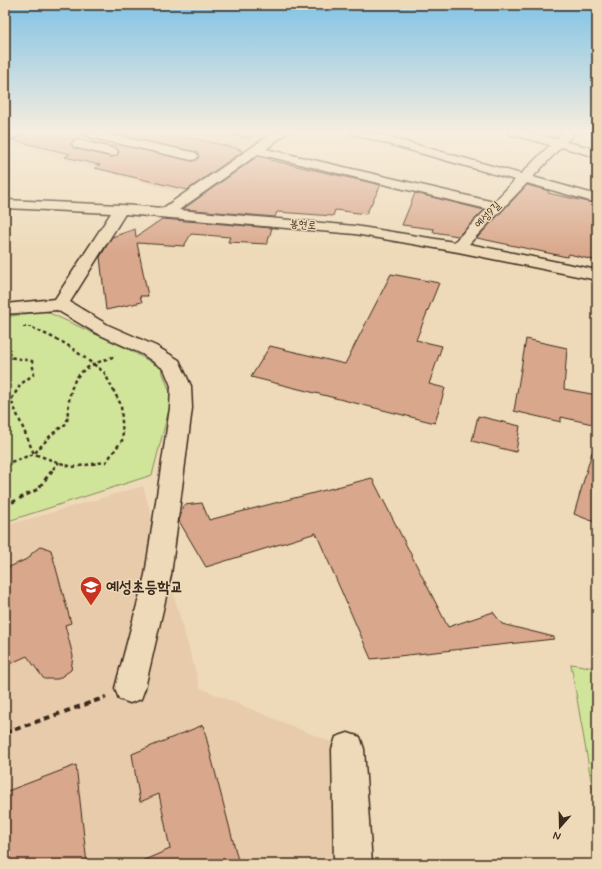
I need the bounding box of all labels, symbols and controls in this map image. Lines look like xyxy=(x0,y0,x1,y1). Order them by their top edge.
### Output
street label: 예성9길 xyxy=(472,199,504,231)
street label: 봉현로 xyxy=(289,217,317,233)
school or university icon: 예성초등학교 xyxy=(78,574,104,607)
place label: 예성초등학교 xyxy=(106,577,183,598)
north arrow xyxy=(540,807,580,847)
text: N xyxy=(551,828,563,843)

